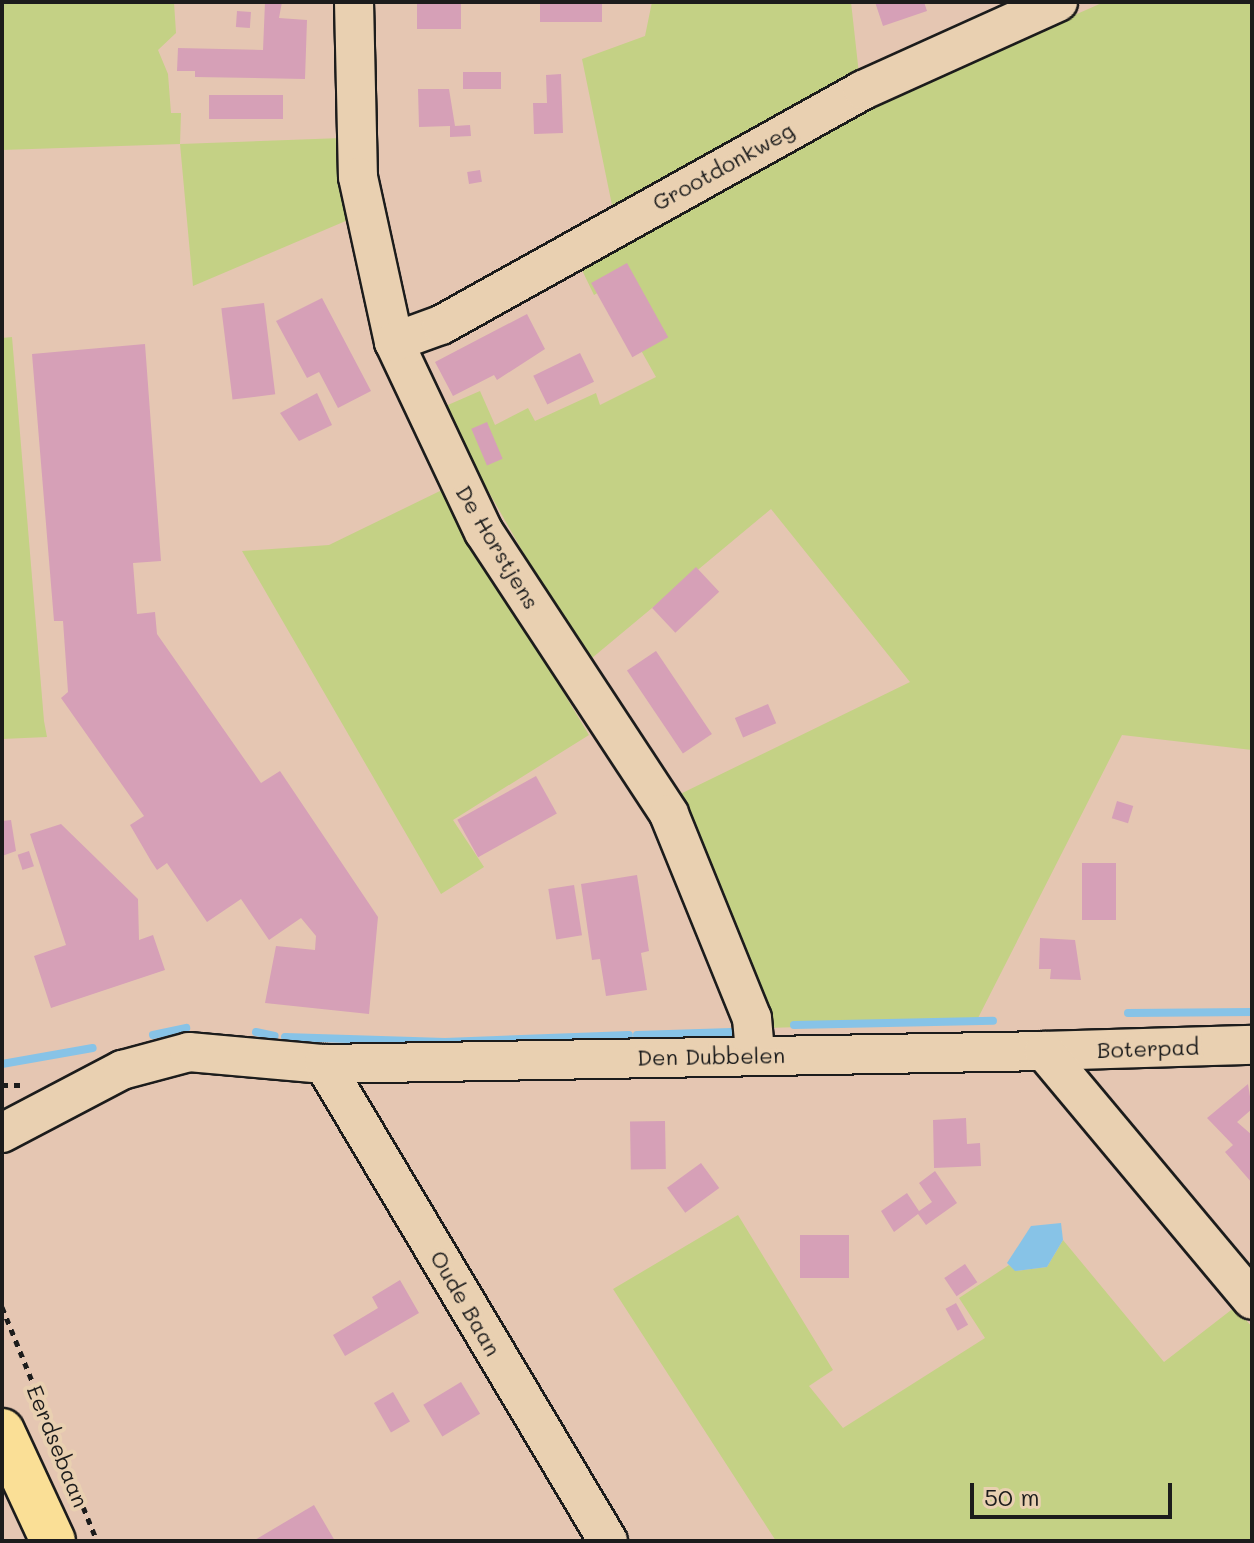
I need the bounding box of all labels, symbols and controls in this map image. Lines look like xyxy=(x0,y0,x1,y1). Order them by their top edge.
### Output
street label: Grootdonkweg xyxy=(648,116,798,216)
street label: De Horstjens xyxy=(451,480,545,614)
street label: Boterpad xyxy=(1096,1033,1200,1063)
street label: Den Dubbelen xyxy=(637,1042,785,1070)
street label: Oude Baan xyxy=(425,1246,507,1360)
street label: Eerdsebaan xyxy=(22,1381,94,1511)
scale bar xyxy=(974,1467,1176,1517)
text: 50 m xyxy=(984,1481,1040,1512)

